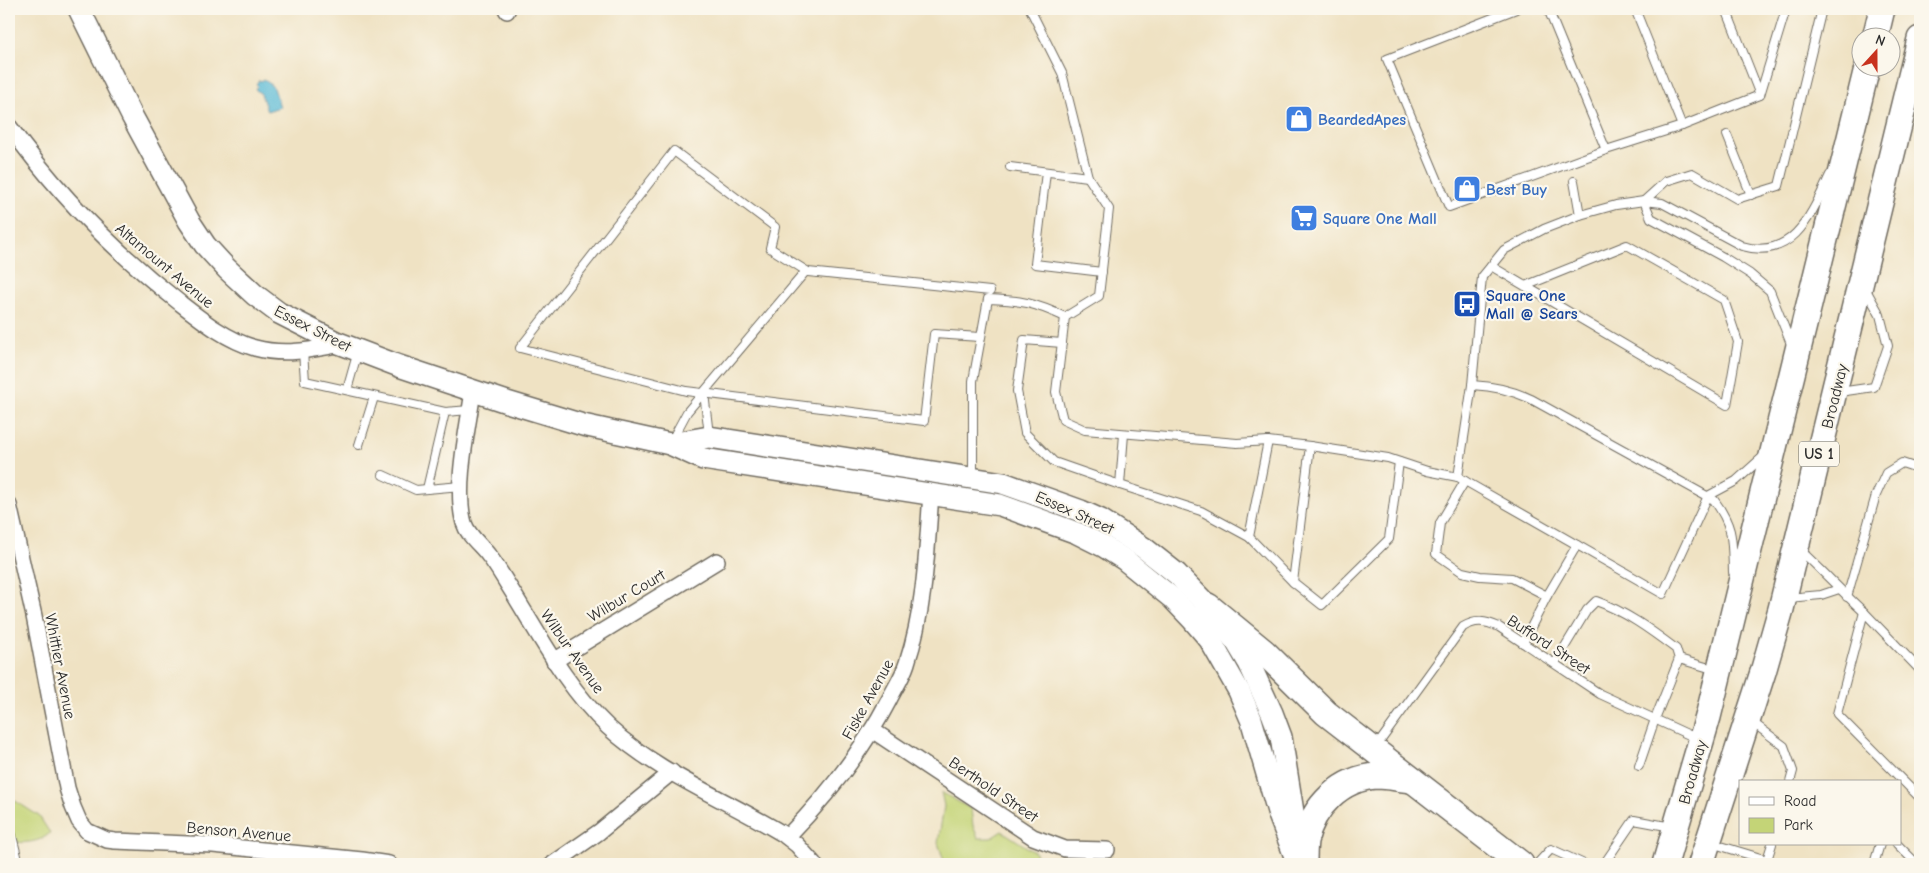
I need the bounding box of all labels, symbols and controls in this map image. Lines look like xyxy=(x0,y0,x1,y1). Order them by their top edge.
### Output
north arrow xyxy=(1852,28,1902,78)
text: N xyxy=(1873,31,1888,50)
shop icon: BeardedApes xyxy=(1284,104,1314,134)
place label: BeardedApes xyxy=(1318,111,1406,129)
shop icon: Best Buy xyxy=(1452,174,1482,204)
place label: Best Buy xyxy=(1486,181,1547,199)
supermarket icon: Square One Mall xyxy=(1289,203,1319,233)
place label: Square One Mall xyxy=(1323,210,1437,228)
street label: Altamount Avenue xyxy=(112,219,217,312)
place label: Square One Mall @ Sears xyxy=(1486,287,1578,323)
bus stop icon: Square One Mall @ Sears xyxy=(1452,289,1482,319)
street label: Essex Street xyxy=(271,302,354,356)
street label: Broadway xyxy=(1818,361,1852,430)
road number: US 1 xyxy=(1799,442,1839,466)
street label: Essex Street xyxy=(1033,488,1117,538)
street label: Wilbur Court xyxy=(585,566,669,626)
street label: Wilbur Avenue xyxy=(537,606,608,697)
street label: Bufford Street xyxy=(1504,611,1594,678)
street label: Whittier Avenue xyxy=(41,612,79,721)
street label: Fiske Avenue xyxy=(838,656,897,743)
street label: Broadway xyxy=(1675,737,1711,806)
street label: Berthold Street xyxy=(946,753,1042,826)
legend xyxy=(1739,780,1902,846)
text: Road xyxy=(1784,792,1816,810)
text: Park xyxy=(1784,816,1813,834)
street label: Benson Avenue xyxy=(186,818,292,846)

